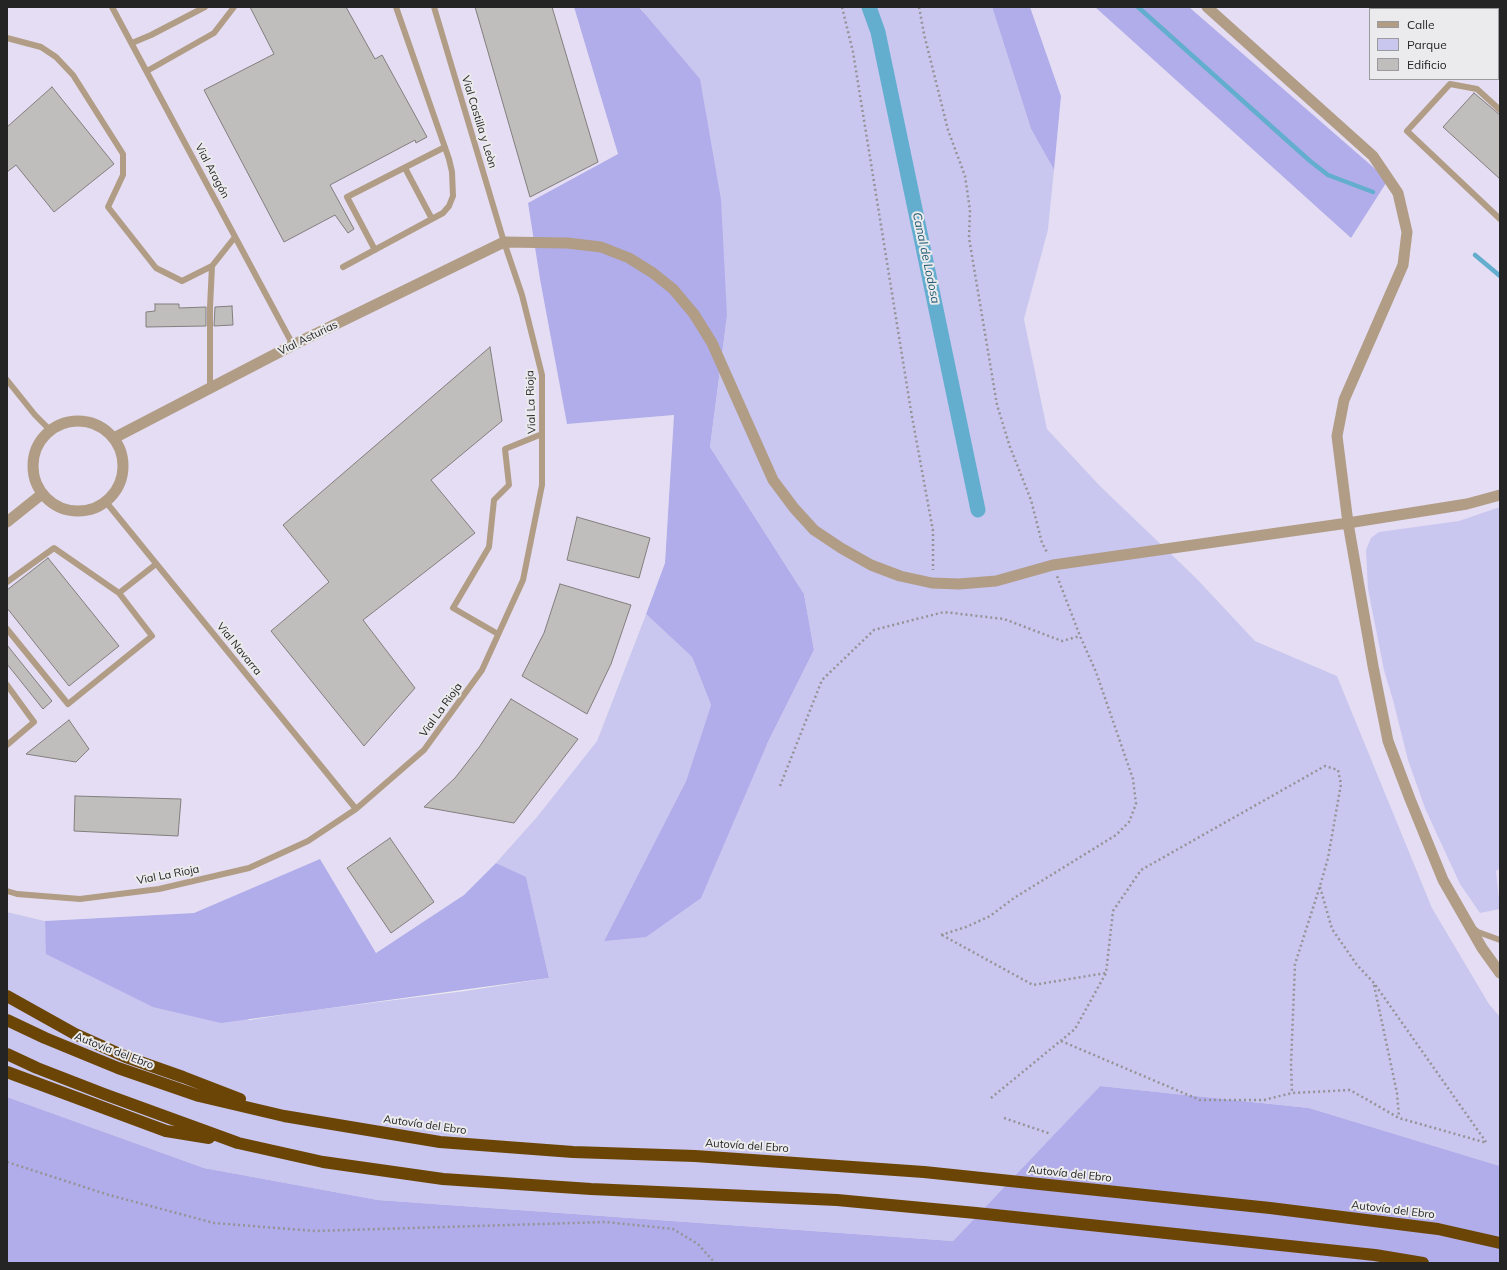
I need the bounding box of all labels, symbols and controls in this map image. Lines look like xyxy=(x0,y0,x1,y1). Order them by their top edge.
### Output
legend xyxy=(1369,8,1499,80)
text: Calle xyxy=(1407,17,1434,32)
text: Parque xyxy=(1407,37,1447,52)
text: Edificio xyxy=(1407,57,1447,72)
street label: Vial Castilla y Leòn xyxy=(459,74,499,170)
street label: Vial Aragón xyxy=(192,141,232,201)
water label: Canal de Lodosa xyxy=(909,211,943,305)
street label: Vial Asturias xyxy=(276,318,340,358)
street label: Vial La Rioja xyxy=(523,370,539,434)
street label: Vial Navarra xyxy=(214,620,264,678)
street label: Vial La Rioja xyxy=(417,680,465,740)
street label: Vial La Rioja xyxy=(136,862,200,888)
street label: Autovía del Ebro xyxy=(73,1030,155,1072)
street label: Autovía del Ebro xyxy=(383,1113,467,1137)
street label: Autovía del Ebro xyxy=(705,1136,789,1156)
street label: Autovía del Ebro xyxy=(1028,1163,1112,1185)
street label: Autovía del Ebro xyxy=(1351,1198,1435,1222)

